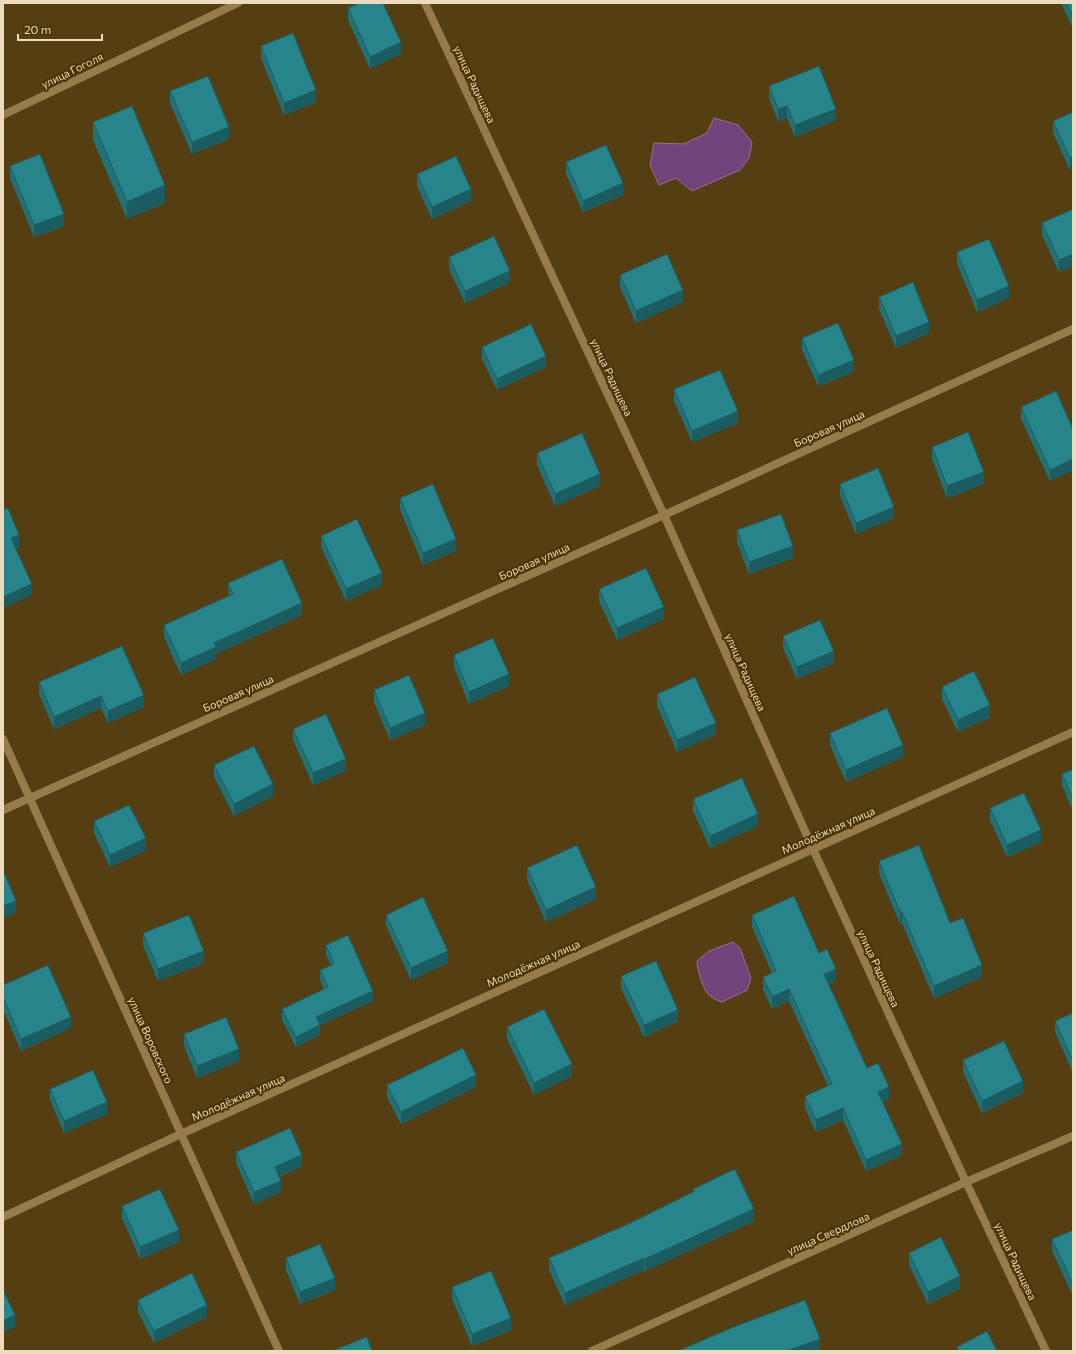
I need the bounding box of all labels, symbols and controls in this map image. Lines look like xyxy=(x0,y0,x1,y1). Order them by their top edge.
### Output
scale bar xyxy=(18,16,102,42)
text: 20 m xyxy=(24,22,51,36)
street label: улица Радищева xyxy=(451,43,499,125)
street label: улица Гоголя xyxy=(39,49,105,91)
street label: улица Радищева xyxy=(588,336,636,418)
street label: Боровая улица xyxy=(792,407,866,449)
street label: Боровая улица xyxy=(497,540,571,582)
street label: улица Радищева xyxy=(723,631,769,713)
street label: Боровая улица xyxy=(201,672,275,714)
street label: Молодёжная улица xyxy=(779,804,877,856)
street label: улица Радищева xyxy=(855,927,903,1009)
street label: Молодёжная улица xyxy=(484,937,582,989)
street label: улица Воровского xyxy=(126,995,176,1086)
street label: Молодёжная улица xyxy=(189,1071,287,1123)
street label: улица Свердлова xyxy=(785,1209,871,1257)
street label: улица Радищева xyxy=(992,1220,1040,1302)

